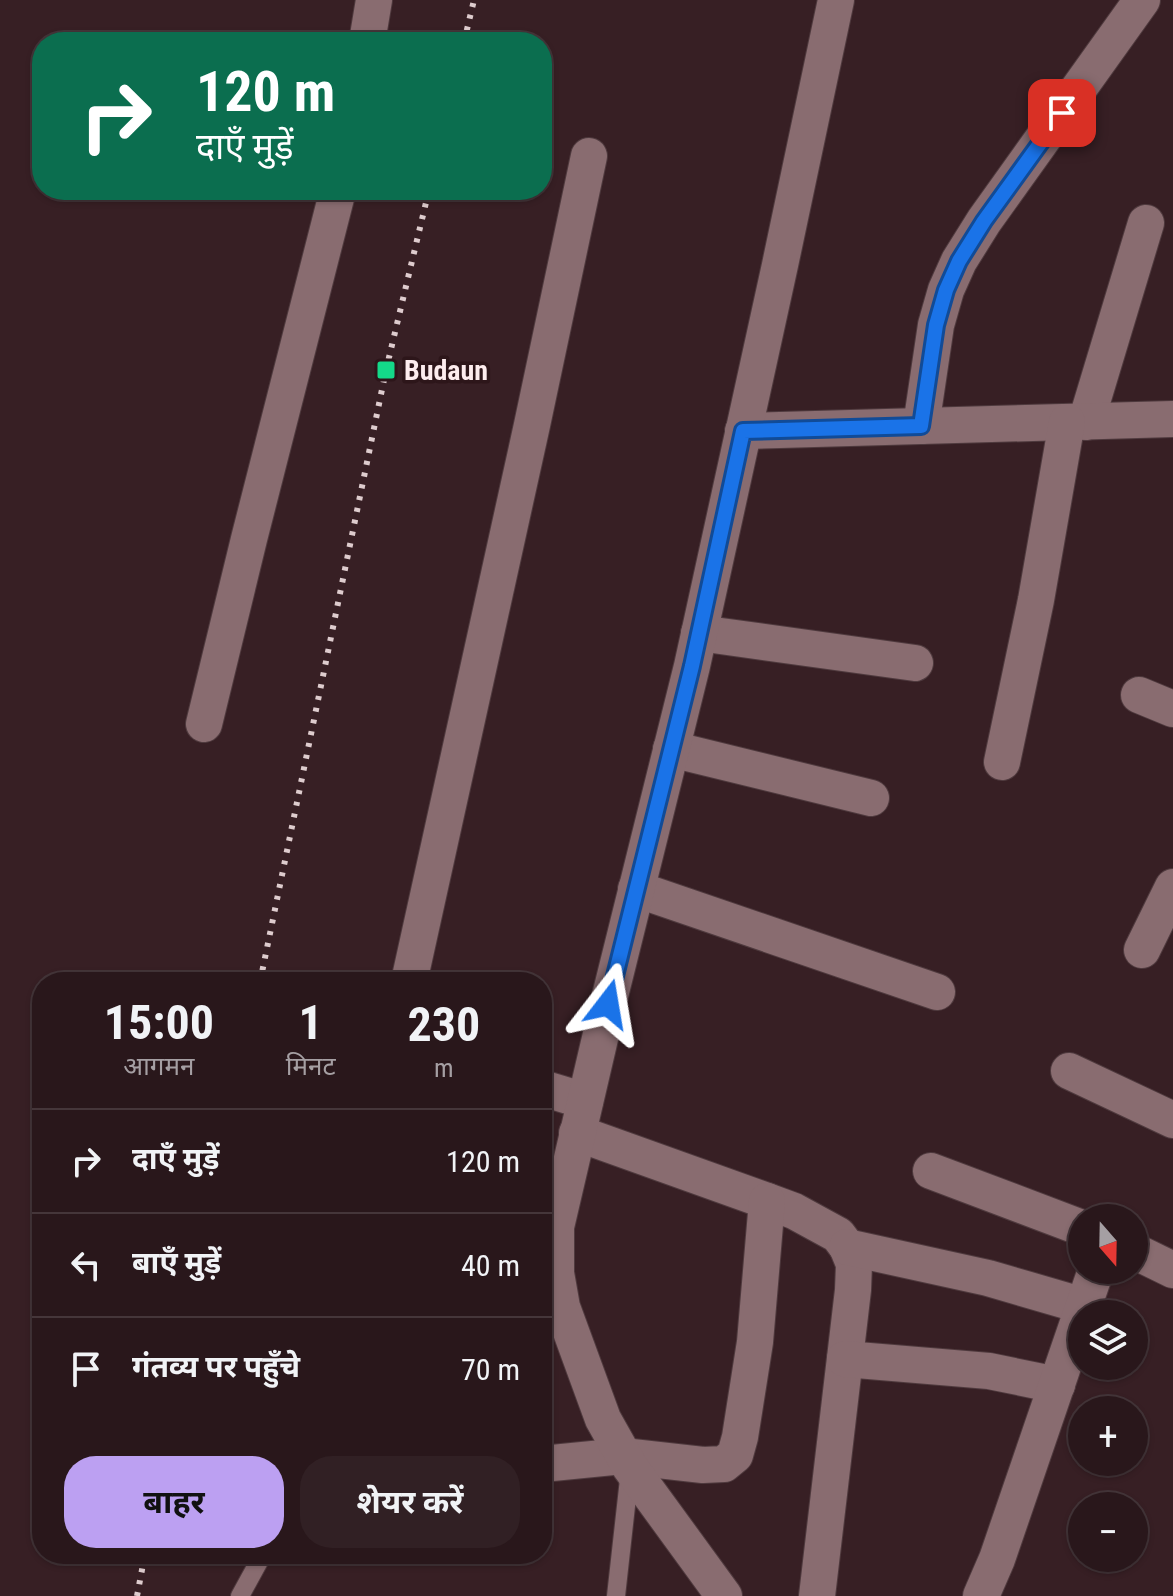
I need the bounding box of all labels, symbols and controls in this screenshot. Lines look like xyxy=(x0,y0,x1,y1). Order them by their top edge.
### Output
text: 120 m xyxy=(196,59,335,125)
icon: right xyxy=(64,64,168,168)
pin xyxy=(1028,79,1096,147)
icon: arrive xyxy=(1040,91,1084,135)
text: दाएँ मुड़ें xyxy=(196,126,293,168)
place label: Budaun xyxy=(404,354,488,387)
marker: Budaun xyxy=(375,359,397,381)
position arrow xyxy=(566,962,650,1046)
text: 15:00 xyxy=(104,994,214,1051)
text: 1 xyxy=(299,994,323,1051)
text: 230 xyxy=(407,996,480,1053)
text: आगमन xyxy=(123,1051,194,1081)
text: मिनट xyxy=(286,1051,336,1081)
text: m xyxy=(434,1053,454,1083)
icon: right xyxy=(64,1139,108,1183)
text: दाएँ मुड़ें xyxy=(132,1141,219,1176)
text: 120 m xyxy=(446,1144,520,1179)
north arrow xyxy=(1068,1204,1148,1284)
map controls xyxy=(1068,1204,1148,1572)
icon: left xyxy=(64,1243,108,1287)
text: बाएँ मुड़ें xyxy=(132,1245,221,1280)
text: 40 m xyxy=(461,1248,520,1283)
button: layers xyxy=(1068,1300,1148,1380)
icon: arrive xyxy=(64,1347,108,1391)
text: गंतव्य पर पहुँचे xyxy=(132,1349,300,1384)
text: 70 m xyxy=(461,1352,520,1387)
button: + xyxy=(1068,1396,1148,1476)
button: बाहर xyxy=(64,1456,284,1548)
button: शेयर करें xyxy=(300,1456,520,1548)
button: − xyxy=(1068,1492,1148,1572)

